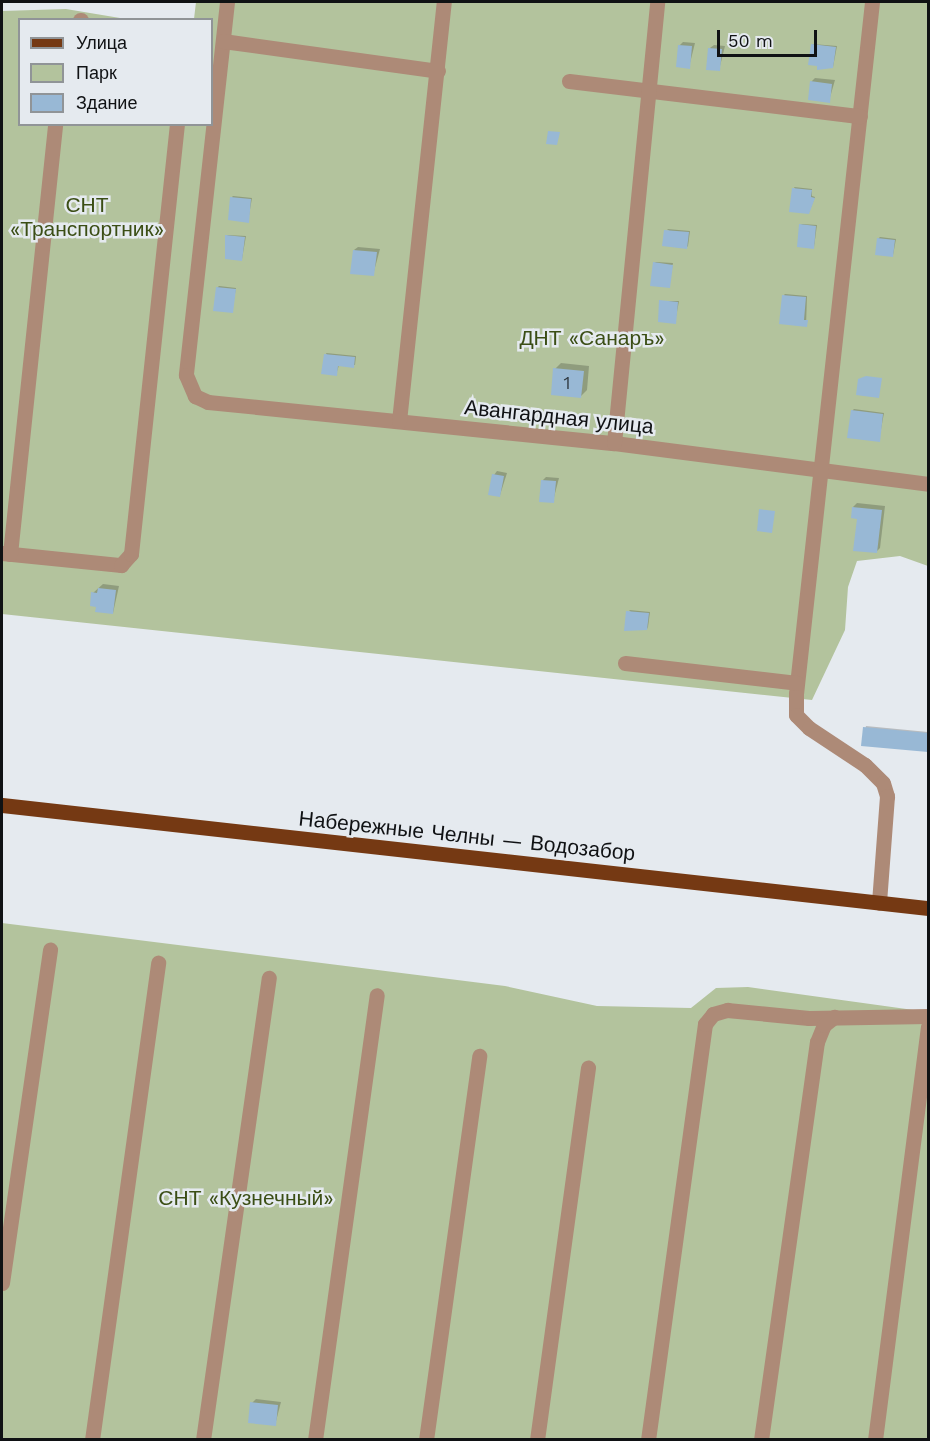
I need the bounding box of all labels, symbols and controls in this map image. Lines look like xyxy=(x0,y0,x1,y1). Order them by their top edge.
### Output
legend xyxy=(18,18,213,126)
scale bar xyxy=(720,18,820,56)
text: 50 m xyxy=(728,30,773,51)
text: Улица xyxy=(76,32,127,53)
text: Парк xyxy=(76,62,117,83)
text: Здание xyxy=(76,92,137,113)
park label: СНТ «Транспортник» xyxy=(10,192,164,242)
park label: ДНТ «Санаръ» xyxy=(519,325,665,351)
house number: 1 xyxy=(563,372,571,394)
street label: Авангардная улица xyxy=(463,395,655,439)
street label: Набережные Челны — Водозабор xyxy=(298,806,636,866)
park label: СНТ «Кузнечный» xyxy=(158,1185,334,1211)

